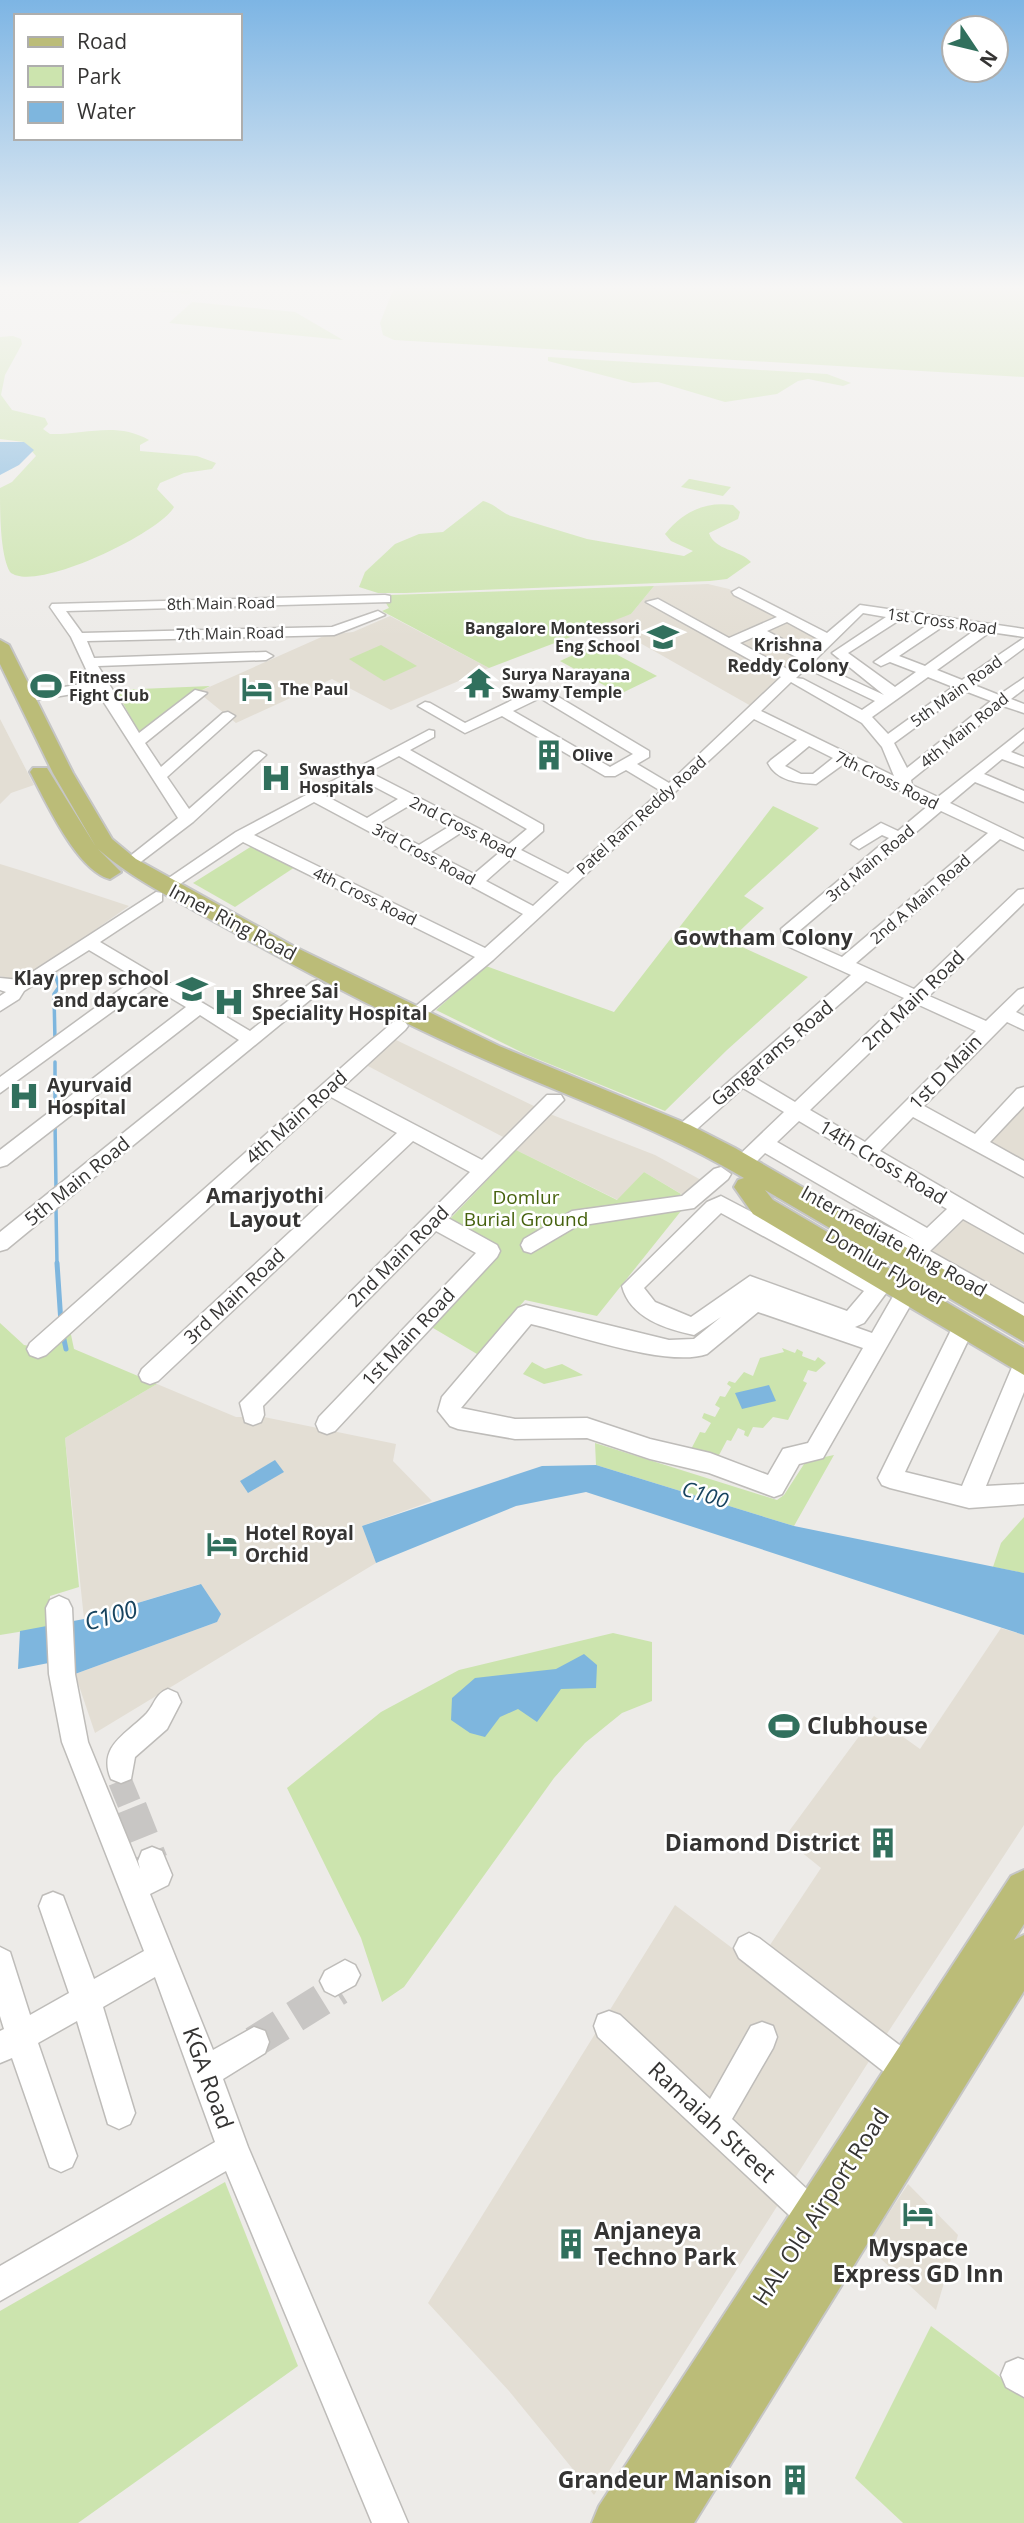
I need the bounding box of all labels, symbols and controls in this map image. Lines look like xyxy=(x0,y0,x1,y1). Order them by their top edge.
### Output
legend xyxy=(14,14,242,140)
north arrow xyxy=(940,14,1010,84)
text: Road xyxy=(77,27,127,55)
text: N xyxy=(974,45,1004,73)
text: Park xyxy=(77,62,121,90)
text: Water xyxy=(77,97,136,125)
street label: 8th Main Road xyxy=(167,591,275,615)
street label: 1st Cross Road xyxy=(886,602,998,640)
place label: Bangalore Montessori Eng School xyxy=(465,617,640,657)
school or university icon: Bangalore Montessori Eng School xyxy=(646,620,680,654)
street label: 7th Main Road xyxy=(176,621,284,645)
district label: Krishna Reddy Colony xyxy=(727,632,850,677)
street label: 5th Main Road xyxy=(906,650,1006,732)
place label: Surya Narayana Swamy Temple xyxy=(502,663,630,703)
place label: Fitness Fight Club xyxy=(69,666,149,706)
temple icon: Surya Narayana Swamy Temple xyxy=(462,666,496,700)
sports icon: Fitness Fight Club xyxy=(29,669,63,703)
hotel icon: The Paul xyxy=(240,672,274,706)
place label: The Paul xyxy=(280,678,349,700)
street label: 4th Main Road xyxy=(915,687,1013,773)
building icon: Olive xyxy=(532,738,566,772)
place label: Olive xyxy=(572,744,613,766)
street label: 7th Cross Road xyxy=(832,745,942,815)
street label: Patel Ram Reddy Road xyxy=(571,751,711,879)
place label: Swasthya Hospitals xyxy=(299,758,375,798)
hospital icon: Swasthya Hospitals xyxy=(259,761,293,795)
street label: 2nd Cross Road xyxy=(406,791,520,863)
street label: 3rd Cross Road xyxy=(369,818,479,890)
street label: 3rd Main Road xyxy=(821,820,919,906)
street label: 2nd A Main Road xyxy=(865,849,975,949)
street label: 4th Cross Road xyxy=(310,861,420,931)
street label: Inner Ring Road xyxy=(165,877,301,967)
district label: Gowtham Colony xyxy=(673,923,853,951)
street label: 2nd Main Road xyxy=(856,944,970,1056)
place label: Klay prep school and daycare xyxy=(14,965,169,1013)
school or university icon: Klay prep school and daycare xyxy=(175,972,209,1006)
place label: Shree Sai Speciality Hospital xyxy=(252,978,427,1026)
hospital icon: Shree Sai Speciality Hospital xyxy=(212,985,246,1019)
street label: Gangarams Road xyxy=(705,994,839,1112)
street label: 1st D Main xyxy=(903,1029,987,1115)
street label: 4th Main Road xyxy=(240,1064,352,1170)
place label: Ayurvaid Hospital xyxy=(47,1072,132,1120)
hospital icon: Ayurvaid Hospital xyxy=(7,1079,41,1113)
street label: 14th Cross Road xyxy=(814,1114,952,1210)
street label: 5th Main Road xyxy=(19,1130,135,1232)
street label: Intermediate Ring Road xyxy=(796,1179,992,1303)
district label: Amarjyothi Layout xyxy=(206,1181,324,1233)
park label: Domlur Burial Ground xyxy=(464,1184,588,1232)
street label: 2nd Main Road xyxy=(342,1200,454,1312)
street label: Domlur Flyover xyxy=(821,1222,951,1312)
street label: 3rd Main Road xyxy=(178,1242,290,1350)
street label: 1st Main Road xyxy=(356,1282,460,1392)
water label: C100 xyxy=(679,1474,732,1514)
place label: Hotel Royal Orchid xyxy=(245,1520,354,1568)
hotel icon: Hotel Royal Orchid xyxy=(205,1527,239,1561)
water label: C100 xyxy=(80,1591,141,1638)
sports icon: Clubhouse xyxy=(767,1709,801,1743)
place label: Clubhouse xyxy=(807,1709,928,1741)
place label: Diamond District xyxy=(665,1826,860,1858)
building icon: Diamond District xyxy=(866,1826,900,1860)
street label: KGA Road xyxy=(176,2022,242,2133)
street label: Ramaiah Street xyxy=(642,2054,784,2189)
street label: HAL Old Airport Road xyxy=(744,2102,896,2311)
hotel icon: Myspace Express GD Inn xyxy=(901,2197,935,2231)
place label: Anjaneya Techno Park xyxy=(594,2214,737,2272)
building icon: Anjaneya Techno Park xyxy=(554,2227,588,2261)
place label: Myspace Express GD Inn xyxy=(832,2231,1004,2289)
place label: Grandeur Manison xyxy=(558,2463,772,2495)
building icon: Grandeur Manison xyxy=(778,2463,812,2497)

